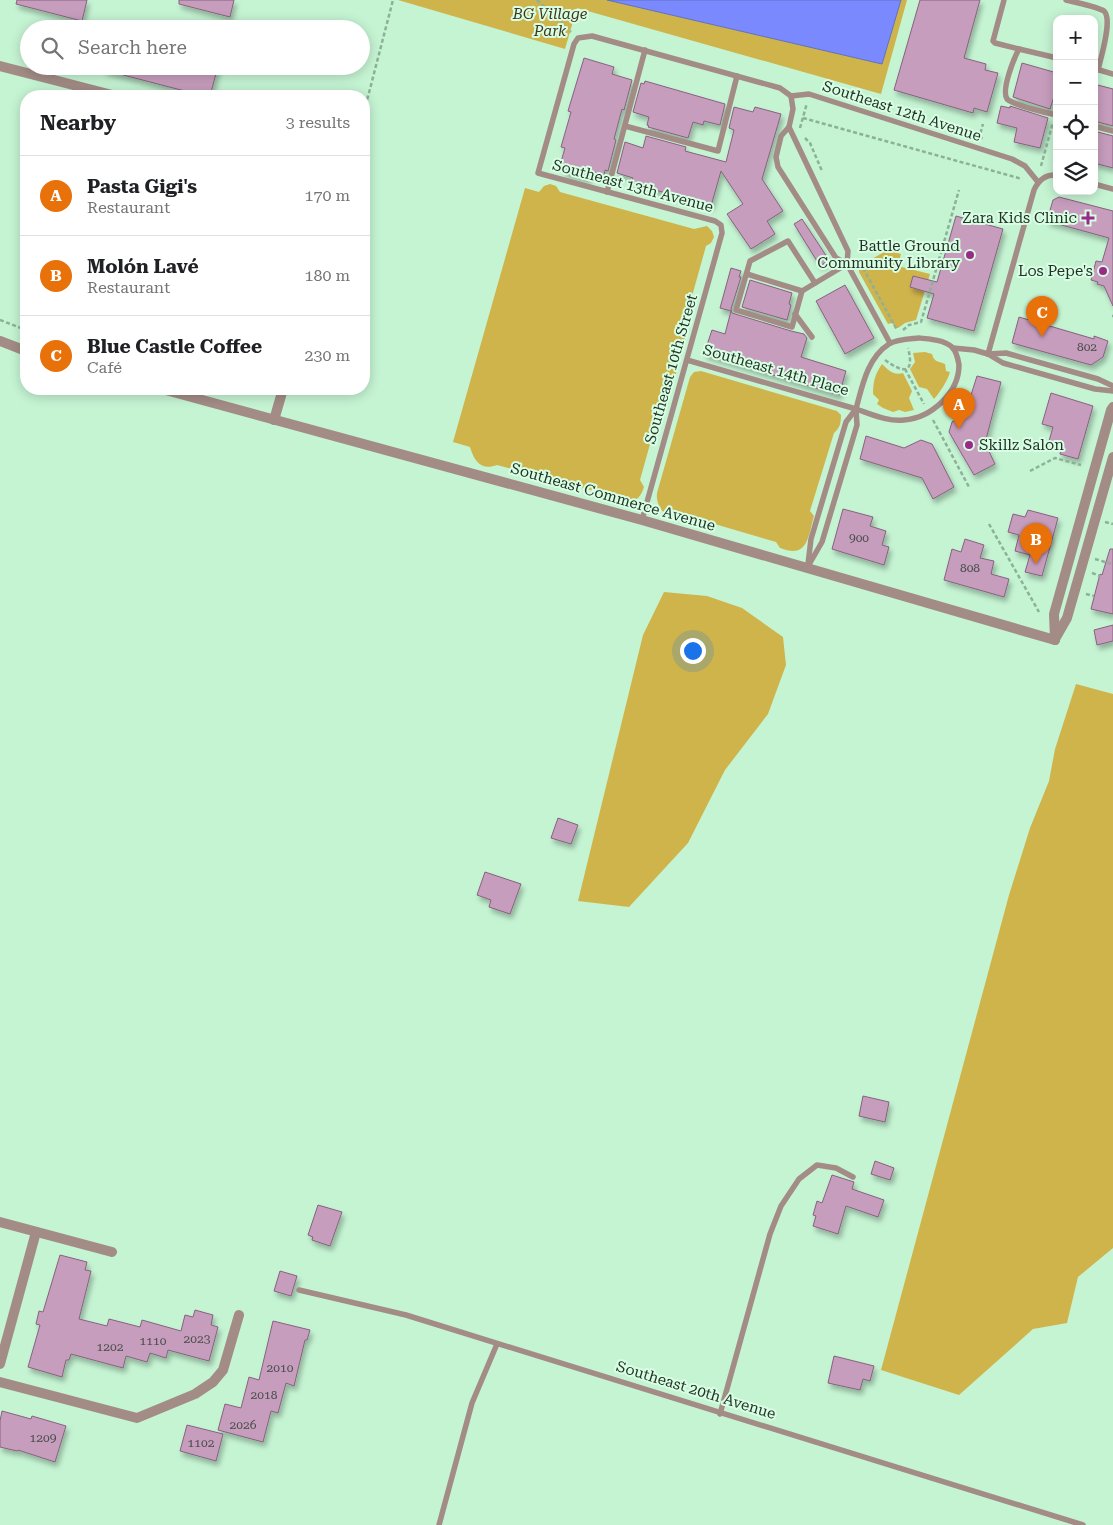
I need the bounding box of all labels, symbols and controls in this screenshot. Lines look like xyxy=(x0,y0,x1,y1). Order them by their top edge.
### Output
park label: BG Village Park xyxy=(512,5,588,40)
map controls xyxy=(1053,15,1098,195)
button: + xyxy=(1053,15,1098,60)
search box xyxy=(20,20,370,75)
icon: search xyxy=(38,34,66,62)
text: Search here xyxy=(78,36,187,59)
button: − xyxy=(1053,60,1098,105)
street label: Southeast 12th Avenue xyxy=(820,77,984,145)
button: locate xyxy=(1053,105,1098,150)
text: Nearby xyxy=(40,111,116,135)
text: 3 results xyxy=(286,113,350,132)
button: layers xyxy=(1053,150,1098,195)
street label: Southeast 13th Avenue xyxy=(551,156,715,216)
text: Pasta Gigi's xyxy=(87,175,197,198)
text: A xyxy=(50,186,62,205)
text: 170 m xyxy=(304,186,350,205)
text: Restaurant xyxy=(87,198,170,217)
place label: Zara Kids Clinic xyxy=(962,209,1077,227)
marker: Zara Kids Clinic xyxy=(1081,211,1095,225)
place label: Battle Ground Community Library xyxy=(817,237,960,272)
marker: Battle Ground Community Library xyxy=(964,249,976,261)
text: Molón Lavé xyxy=(87,255,199,278)
place label: Los Pepe's xyxy=(1018,262,1093,280)
marker: Los Pepe's xyxy=(1097,265,1109,277)
text: B xyxy=(50,266,62,285)
text: 180 m xyxy=(304,266,350,285)
text: Restaurant xyxy=(87,278,170,297)
street label: Southeast 10th Street xyxy=(641,292,701,446)
pin: C xyxy=(1026,296,1058,337)
text: Blue Castle Coffee xyxy=(87,335,262,358)
house number: 802 xyxy=(1077,340,1097,354)
street label: Southeast 14th Place xyxy=(701,341,851,399)
text: C xyxy=(50,346,62,365)
text: 230 m xyxy=(304,346,350,365)
text: Café xyxy=(87,358,122,377)
pin: A xyxy=(943,388,975,429)
place label: Skillz Salon xyxy=(979,436,1064,454)
marker: Skillz Salon xyxy=(963,439,975,451)
street label: Southeast Commerce Avenue xyxy=(509,459,717,535)
pin: B xyxy=(1020,523,1052,564)
house number: 900 xyxy=(849,531,869,545)
house number: 808 xyxy=(960,561,980,575)
your location xyxy=(680,638,706,664)
house number: 2023 xyxy=(184,1332,211,1346)
house number: 1110 xyxy=(140,1334,167,1348)
house number: 1202 xyxy=(97,1340,124,1354)
street label: Southeast 20th Avenue xyxy=(614,1357,778,1423)
house number: 2010 xyxy=(267,1361,294,1375)
house number: 2018 xyxy=(251,1388,278,1402)
house number: 2026 xyxy=(230,1418,257,1432)
house number: 1209 xyxy=(30,1431,57,1445)
house number: 1102 xyxy=(188,1436,215,1450)

